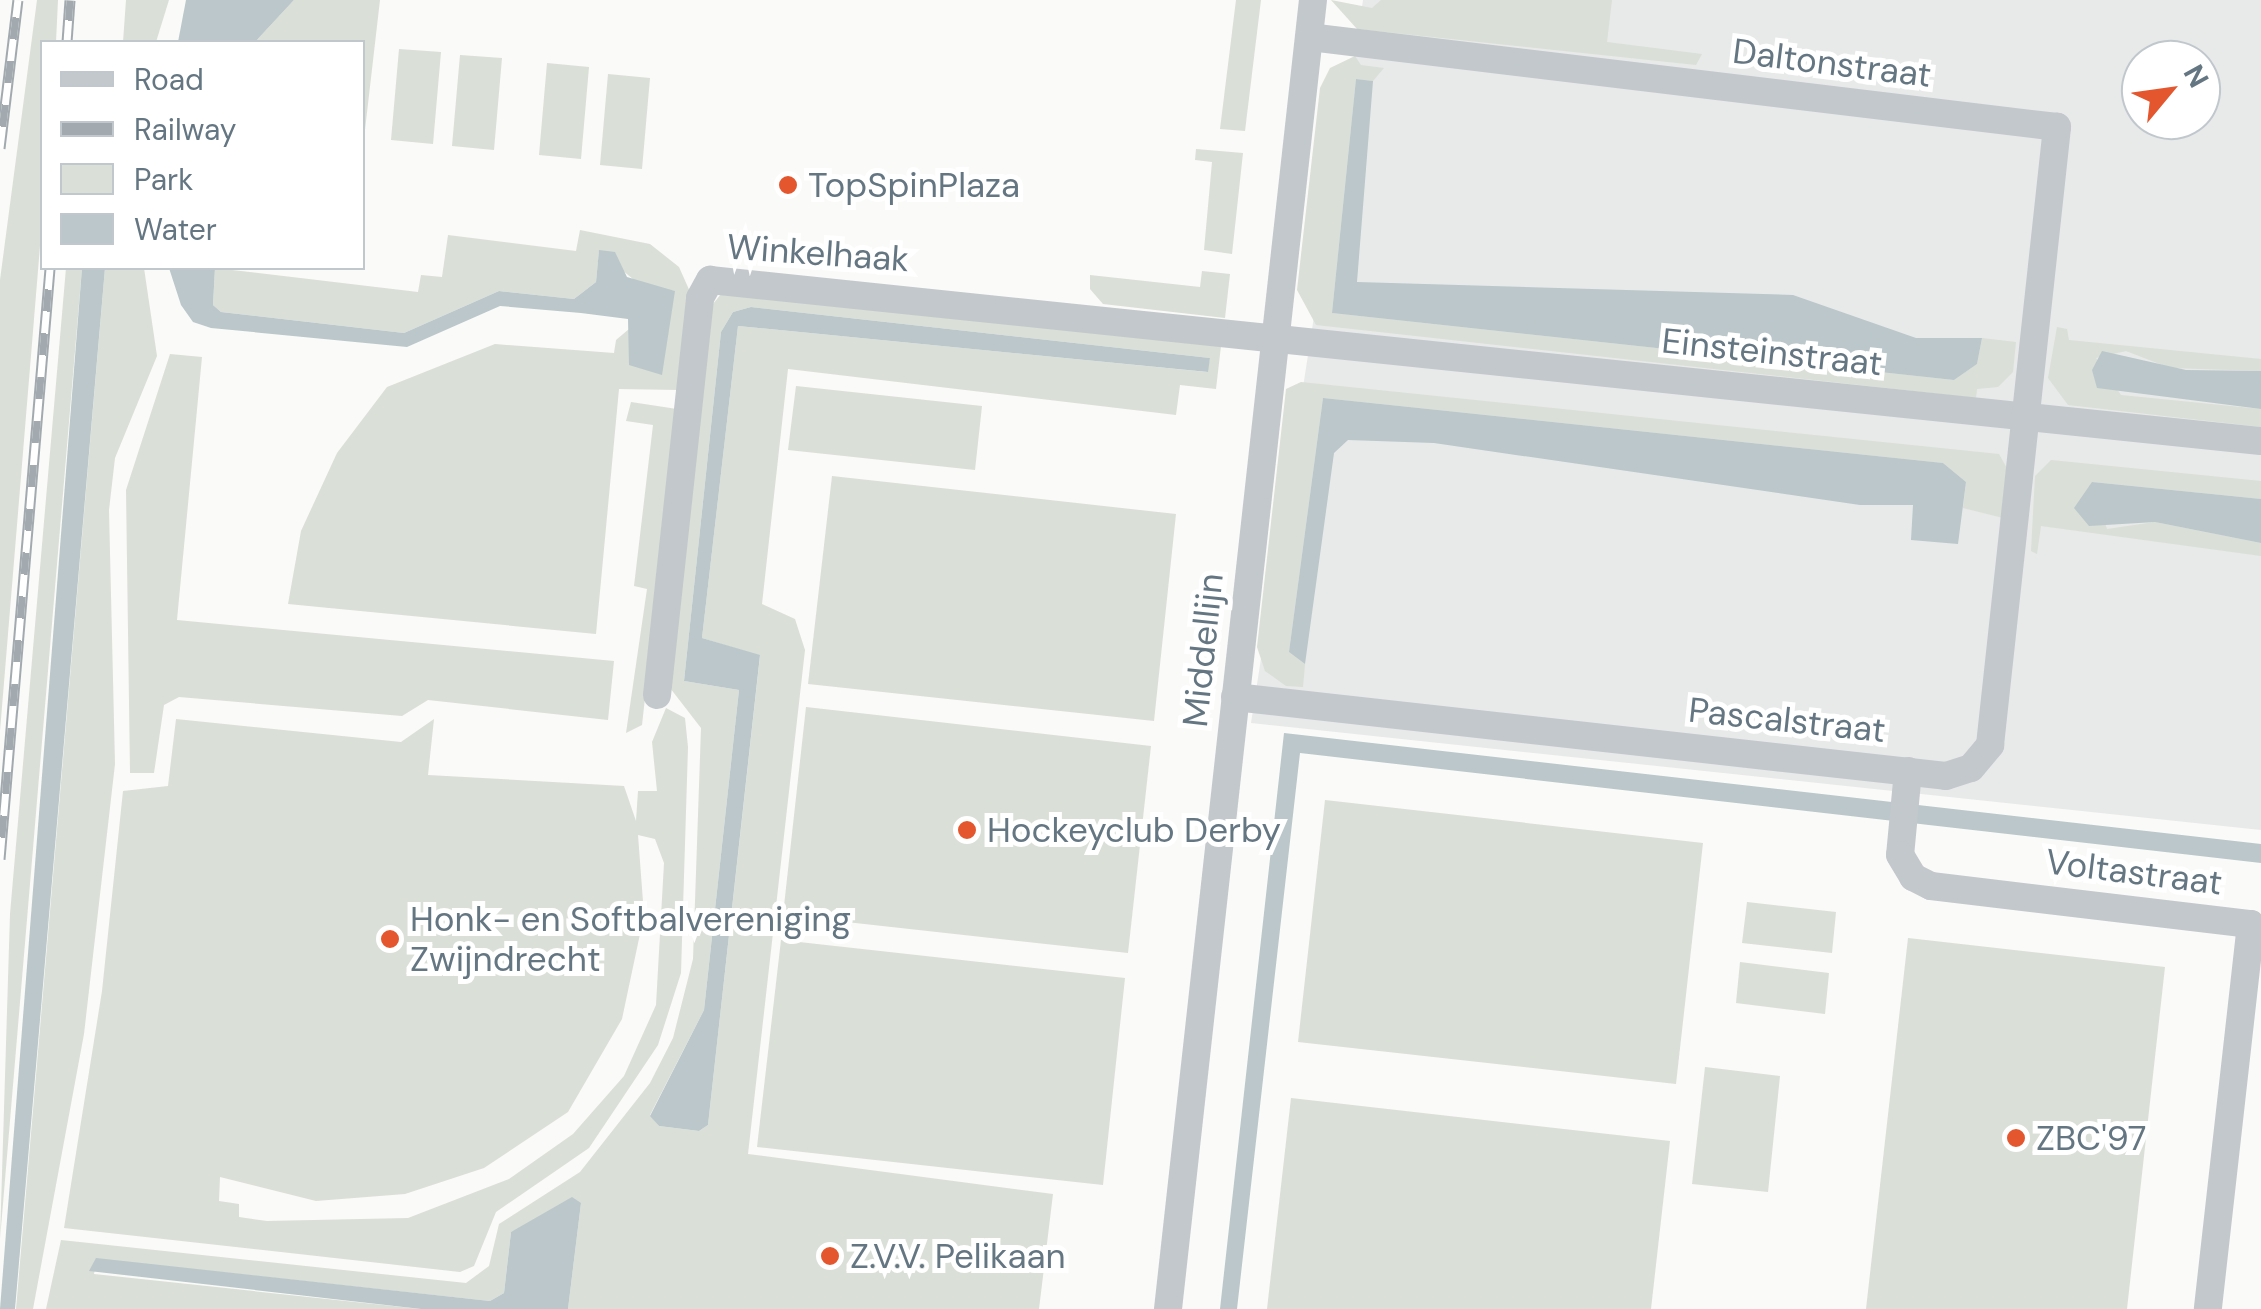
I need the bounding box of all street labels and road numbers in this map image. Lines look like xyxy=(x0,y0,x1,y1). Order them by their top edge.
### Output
street label: Daltonstraat xyxy=(1730,30,1934,96)
street label: Winkelhaak xyxy=(726,226,910,280)
street label: Einsteinstraat xyxy=(1660,320,1884,384)
street label: Middellijn xyxy=(1174,571,1232,729)
street label: Pascalstraat xyxy=(1686,689,1888,751)
street label: Voltastraat xyxy=(2043,840,2225,904)

